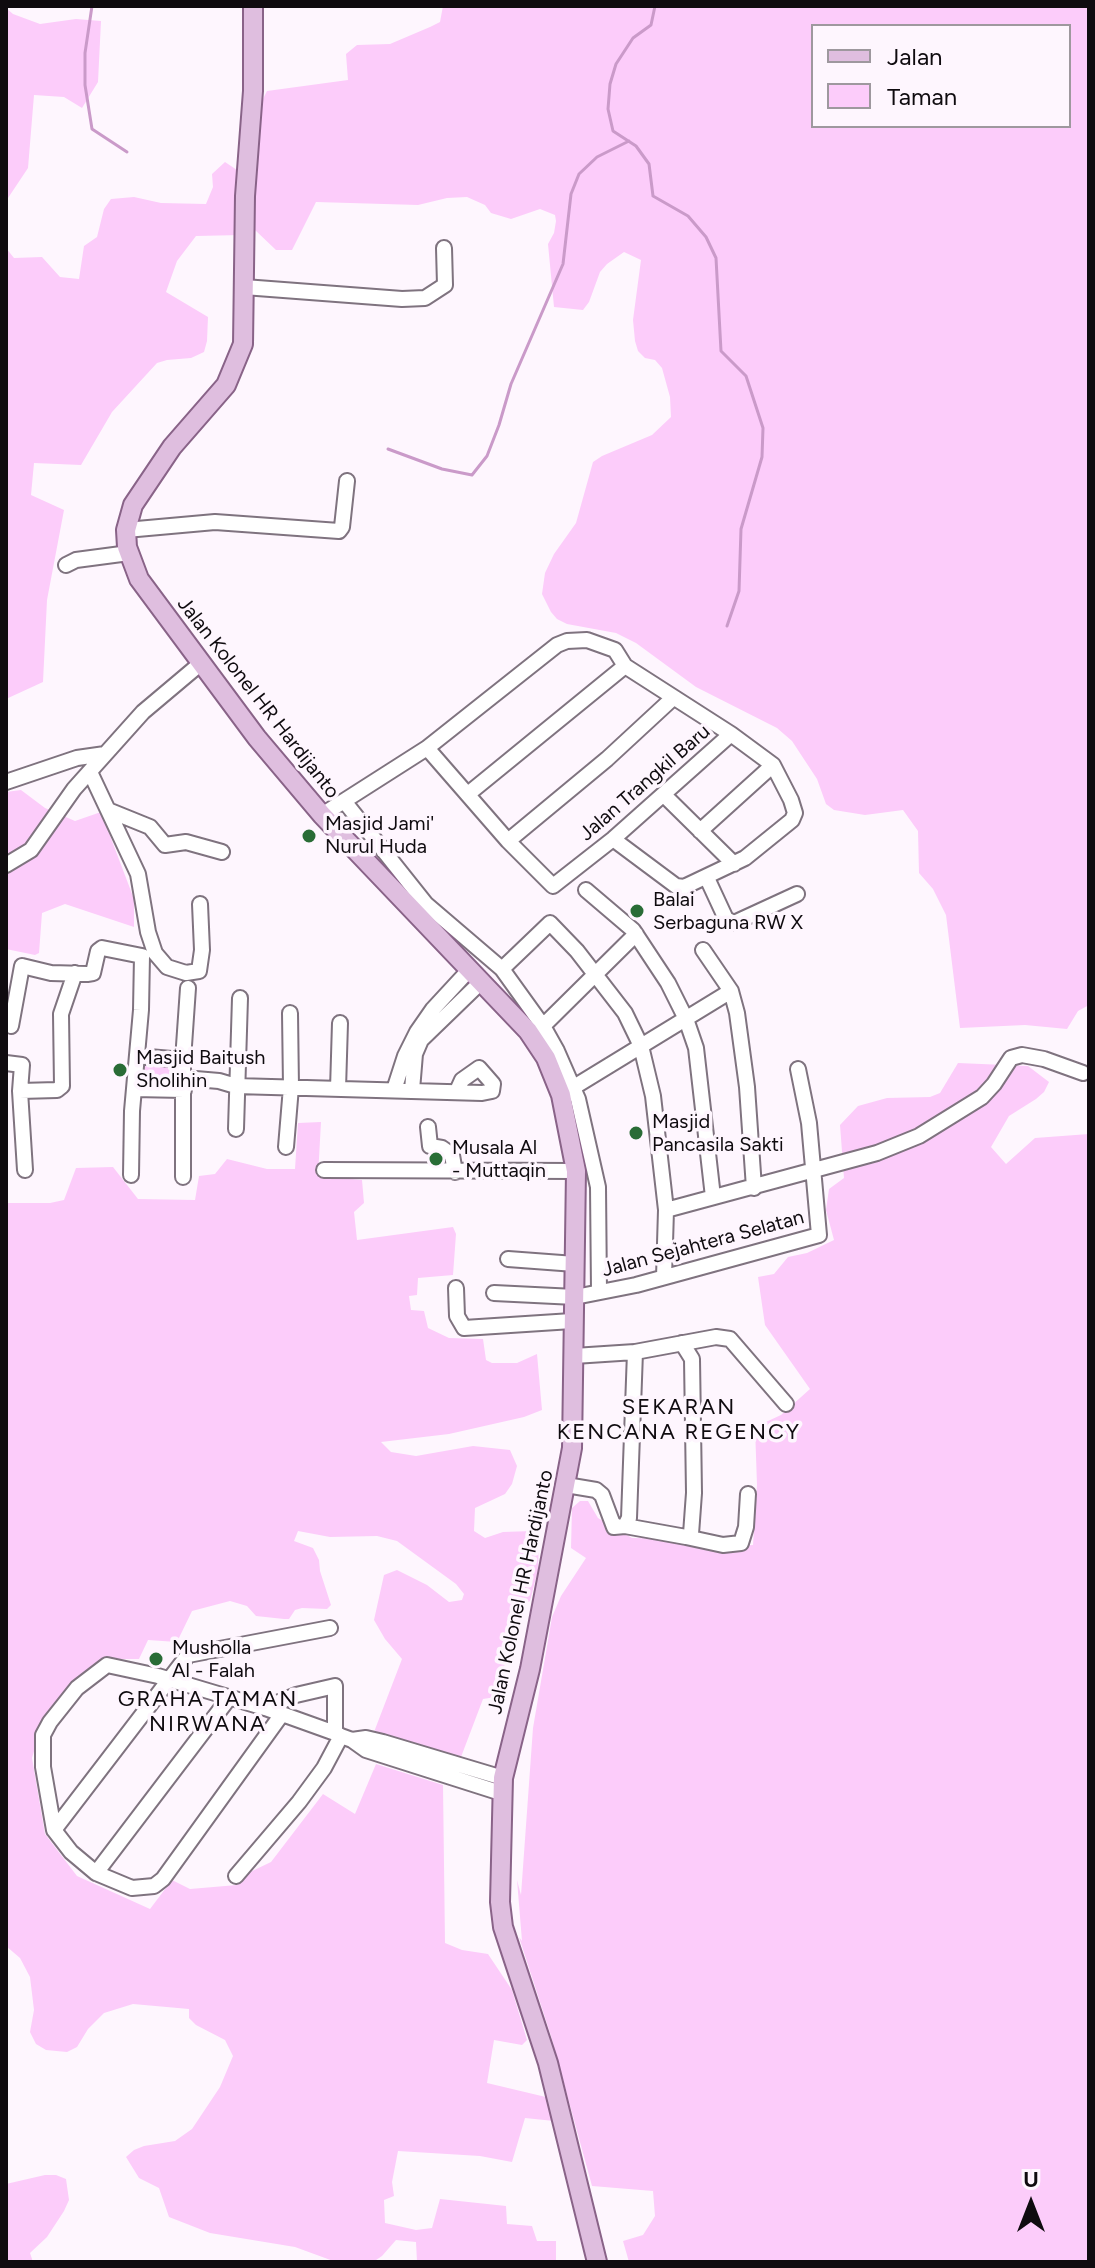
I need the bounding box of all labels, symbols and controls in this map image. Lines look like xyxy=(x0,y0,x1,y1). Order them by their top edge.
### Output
legend xyxy=(811,24,1071,128)
text: Jalan xyxy=(887,42,943,71)
text: Taman xyxy=(887,82,957,111)
street label: Jalan Kolonel HR Hardijanto xyxy=(172,593,344,803)
street label: Jalan Trangkil Baru xyxy=(575,720,715,846)
place label: Masjid Jami' Nurul Huda xyxy=(325,812,434,859)
marker: Masjid Jami' Nurul Huda xyxy=(300,827,318,845)
place label: Balai Serbaguna RW X xyxy=(653,888,803,935)
marker: Balai Serbaguna RW X xyxy=(628,902,646,920)
place label: Masjid Baitush Sholihin xyxy=(136,1046,265,1093)
marker: Masjid Baitush Sholihin xyxy=(111,1061,129,1079)
place label: Masjid Pancasila Sakti xyxy=(652,1110,784,1157)
marker: Masjid Pancasila Sakti xyxy=(627,1124,645,1142)
place label: Musala Al - Muttaqin xyxy=(452,1136,546,1183)
marker: Musala Al - Muttaqin xyxy=(427,1150,445,1168)
street label: Jalan Sejahtera Selatan xyxy=(599,1205,807,1283)
district label: SEKARAN KENCANA REGENCY xyxy=(557,1395,801,1446)
street label: Jalan Kolonel HR Hardijanto xyxy=(483,1468,559,1716)
place label: Musholla Al - Falah xyxy=(172,1636,255,1683)
marker: Musholla Al - Falah xyxy=(147,1650,165,1668)
district label: GRAHA TAMAN NIRWANA xyxy=(118,1687,298,1738)
north arrow xyxy=(991,2164,1071,2244)
text: U xyxy=(1023,2166,1039,2193)

